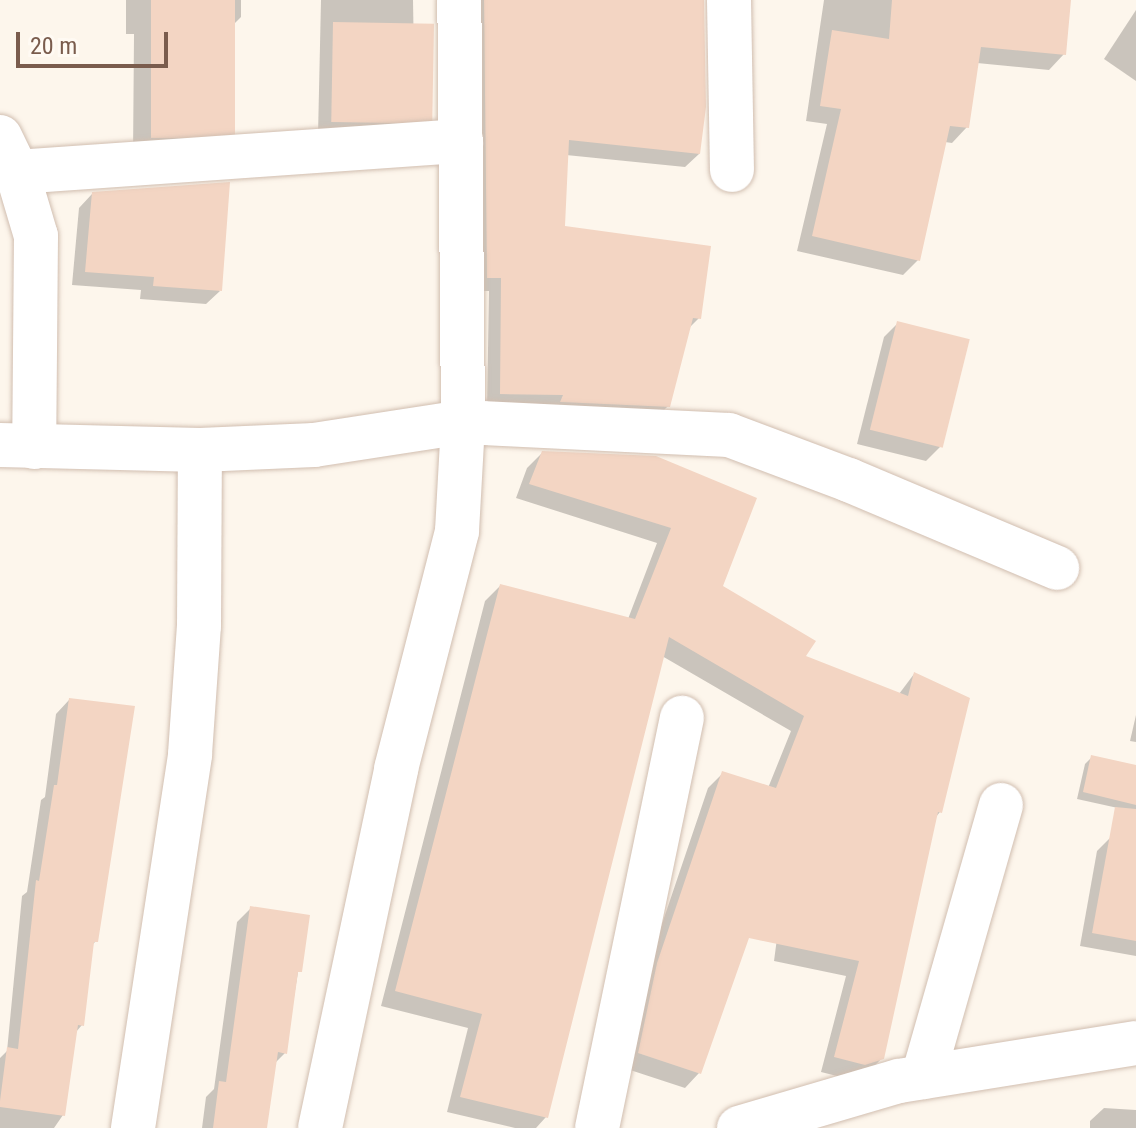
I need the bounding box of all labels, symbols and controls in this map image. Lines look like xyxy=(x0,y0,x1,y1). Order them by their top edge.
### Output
scale bar xyxy=(20,16,172,66)
text: 20 m xyxy=(30,32,77,60)

